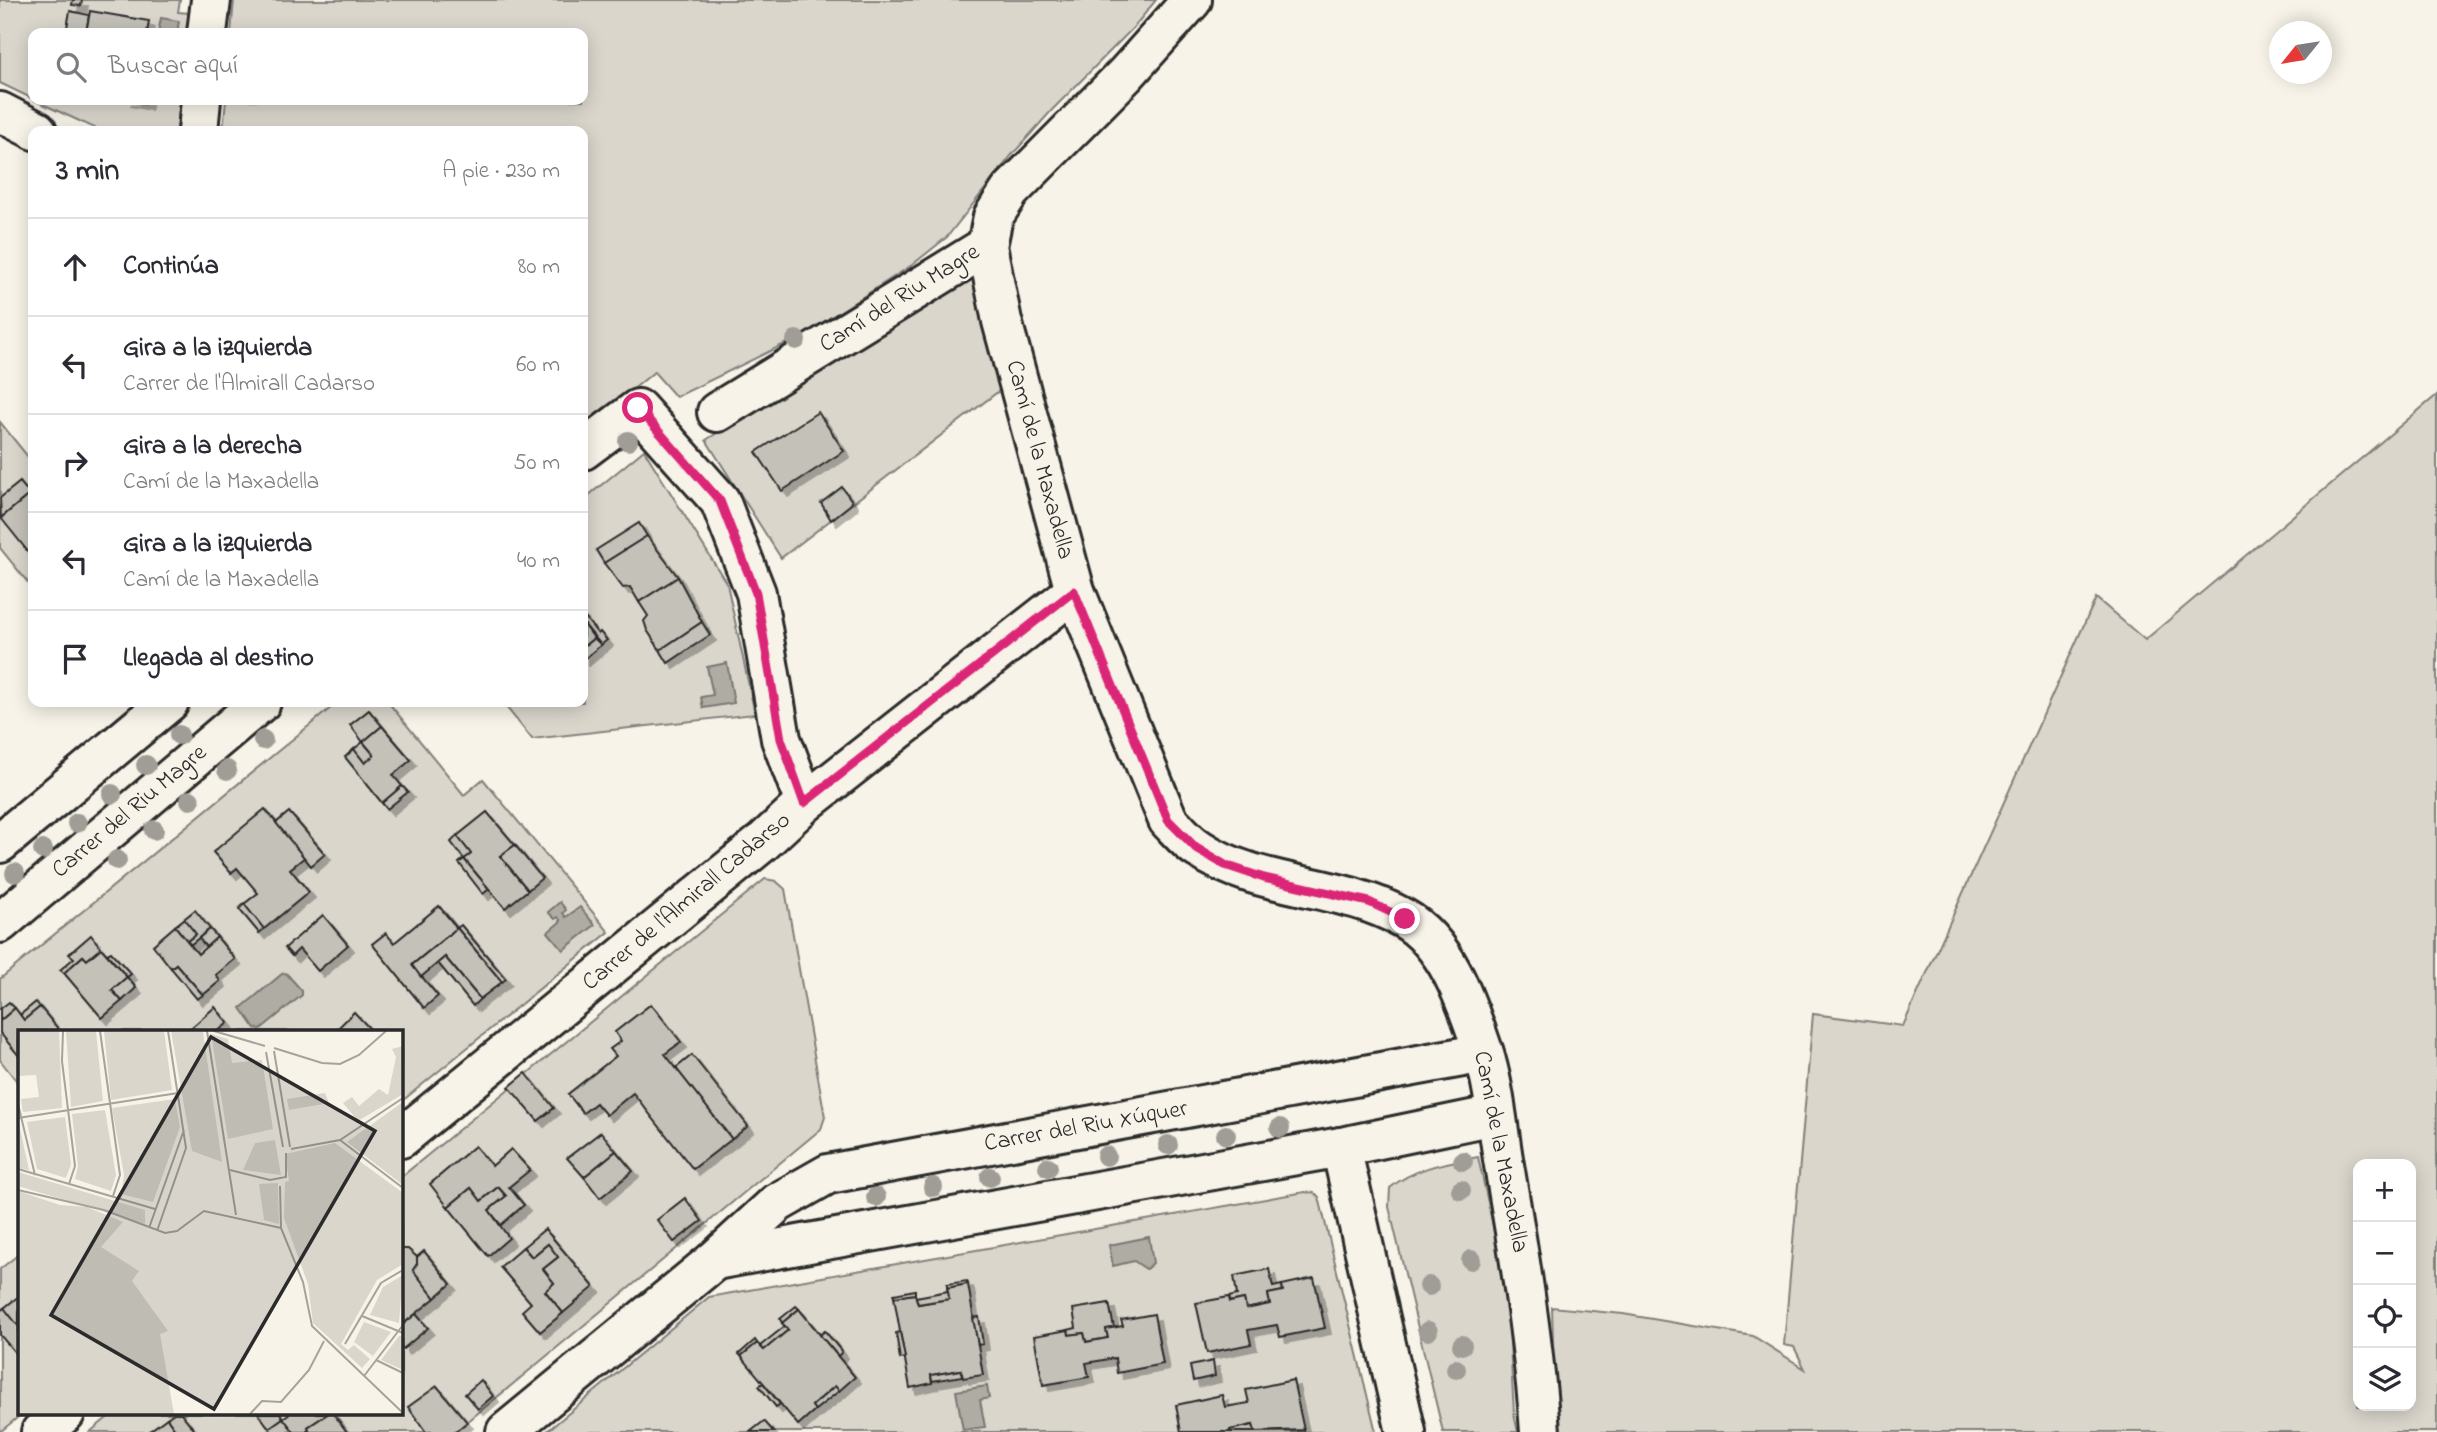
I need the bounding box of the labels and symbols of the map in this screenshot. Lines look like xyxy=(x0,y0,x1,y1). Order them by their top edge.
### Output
north arrow xyxy=(2269,21,2332,84)
street label: Camí del Riu Magre xyxy=(813,236,987,362)
street label: Camí de la Maxadella xyxy=(996,357,1082,563)
route start xyxy=(622,392,653,423)
street label: Carrer del Riu Magre xyxy=(45,736,215,888)
street label: Carrer de l'Almirall Cadarso xyxy=(575,804,799,1000)
route end xyxy=(1389,903,1420,934)
inset map xyxy=(18,1030,402,1414)
street label: Camí de la Maxadella xyxy=(1463,1048,1537,1256)
street label: Carrer del Riu Xúquer xyxy=(982,1092,1191,1162)

